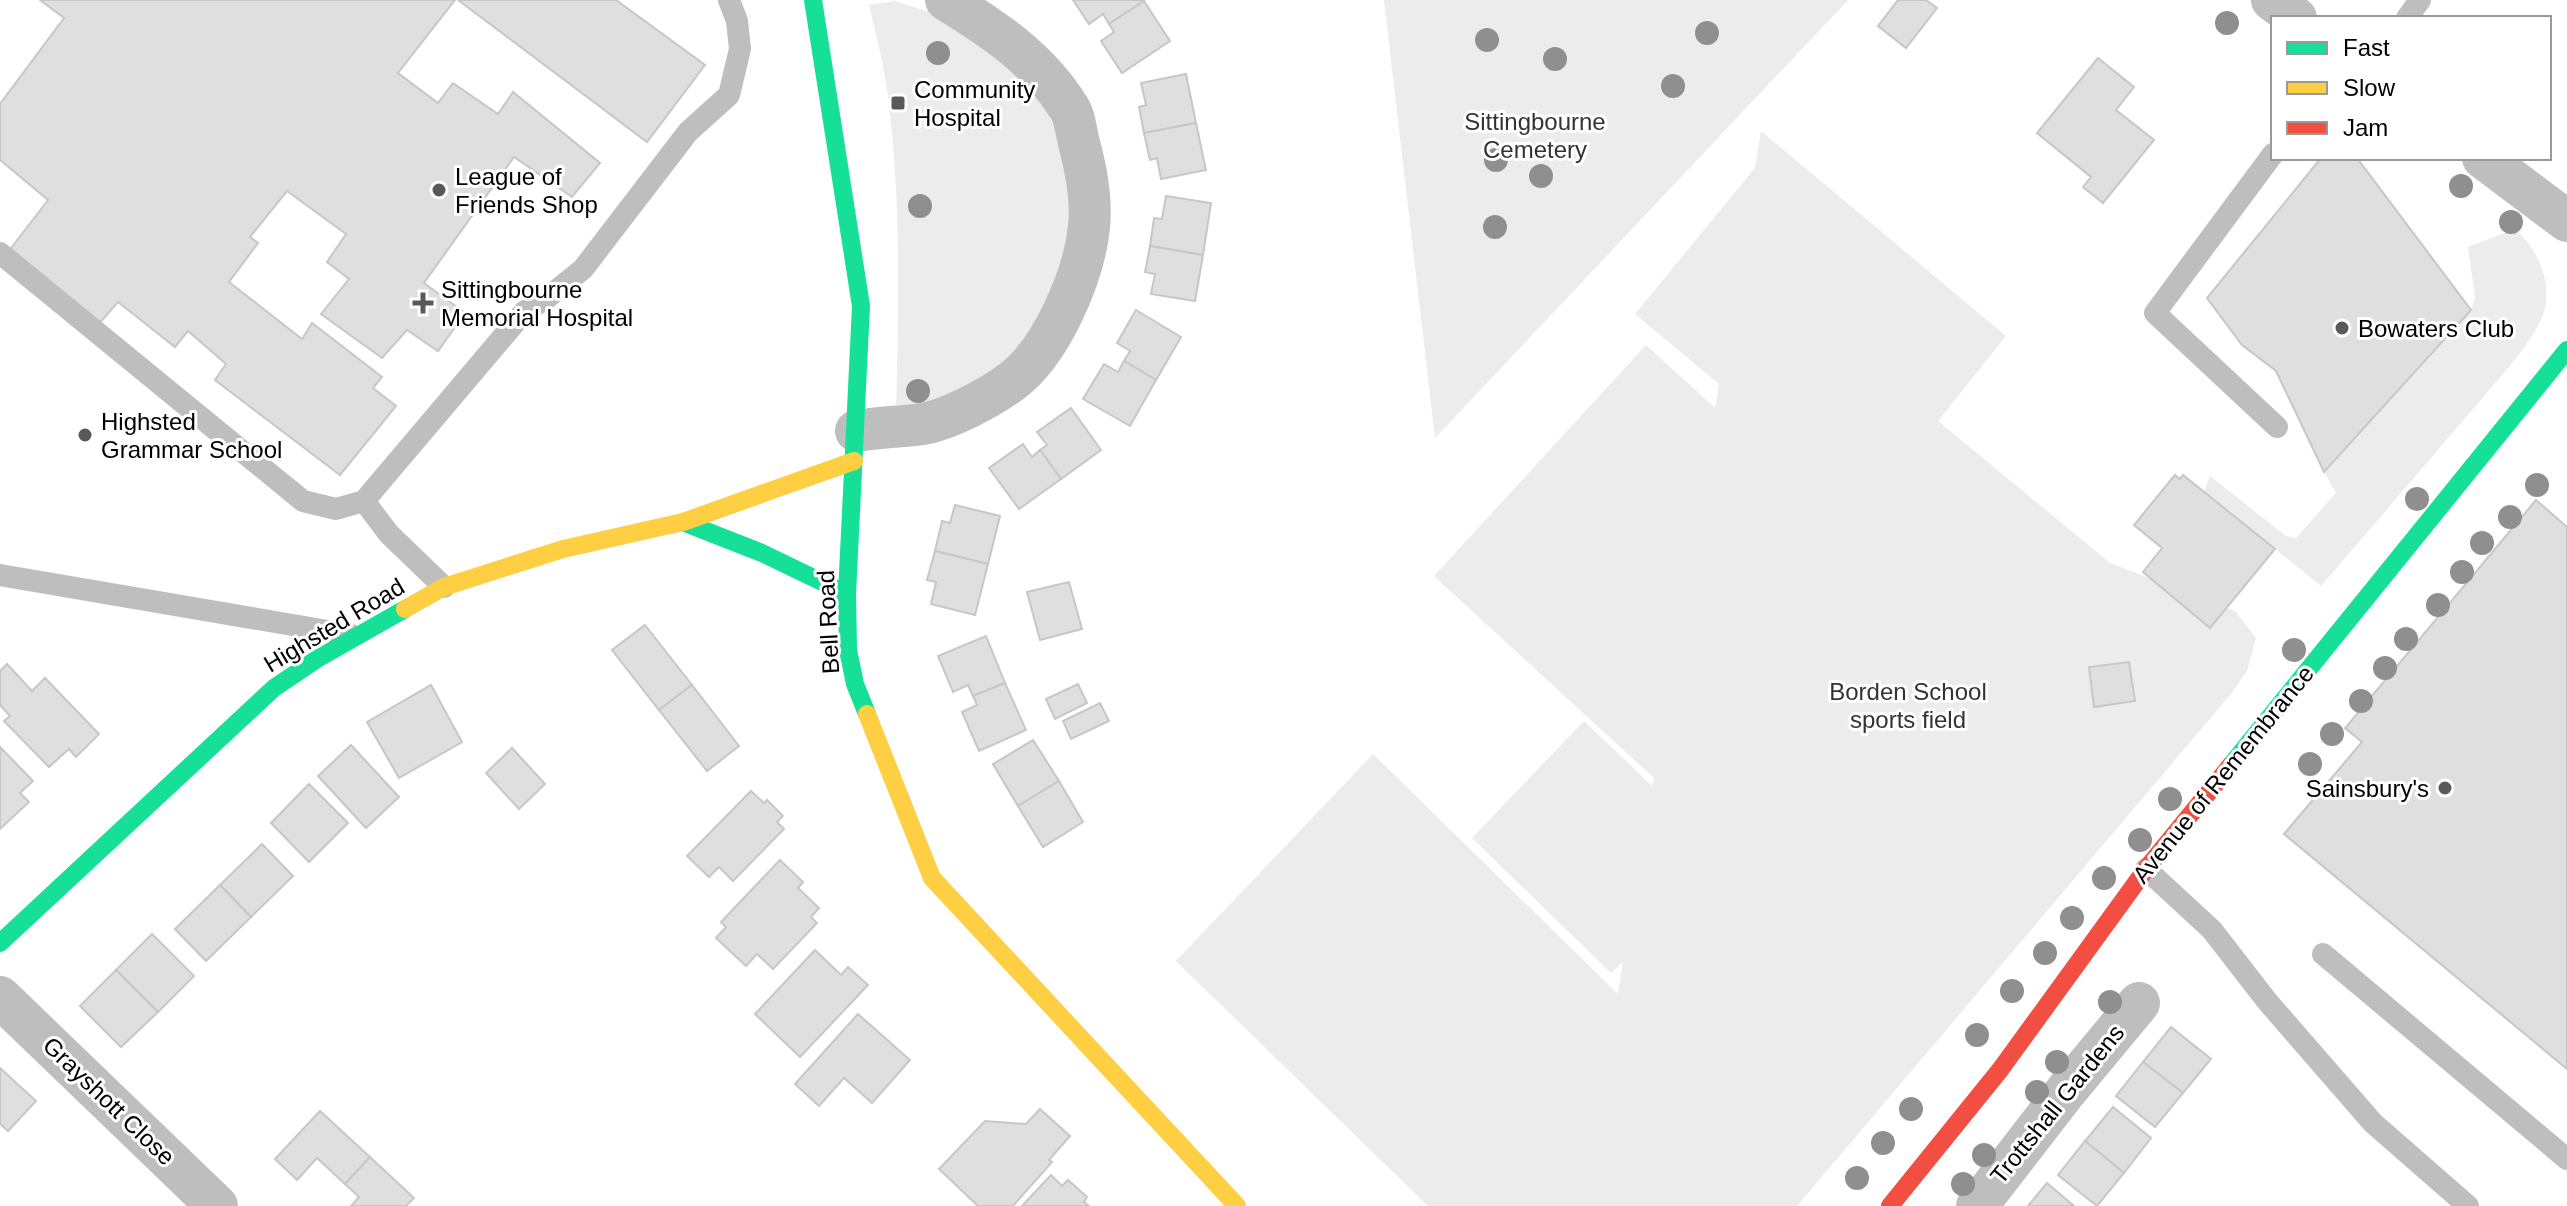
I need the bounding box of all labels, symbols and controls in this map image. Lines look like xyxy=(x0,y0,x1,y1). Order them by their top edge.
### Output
legend xyxy=(2271,16,2551,160)
text: Fast xyxy=(2343,34,2390,61)
text: Slow xyxy=(2343,74,2396,101)
place label: Community Hospital xyxy=(914,76,1035,131)
marker: Community Hospital xyxy=(889,94,907,112)
park label: Sittingbourne Cemetery xyxy=(1464,108,1606,163)
text: Jam xyxy=(2343,114,2388,141)
place label: League of Friends Shop xyxy=(455,163,598,218)
marker: League of Friends Shop xyxy=(430,181,448,199)
place label: Sittingbourne Memorial Hospital xyxy=(441,276,633,331)
marker: Sittingbourne Memorial Hospital xyxy=(412,292,434,314)
place label: Bowaters Club xyxy=(2358,315,2514,342)
marker: Bowaters Club xyxy=(2333,319,2351,337)
place label: Highsted Grammar School xyxy=(101,408,282,463)
marker: Highsted Grammar School xyxy=(76,426,94,444)
street label: Bell Road xyxy=(812,569,844,675)
street label: Highsted Road xyxy=(259,573,409,677)
street label: Avenue of Remembrance xyxy=(2127,660,2319,888)
park label: Borden School sports field xyxy=(1829,678,1987,733)
place label: Sainsbury's xyxy=(2306,775,2429,802)
marker: Sainsbury's xyxy=(2436,779,2454,797)
street label: Trottshall Gardens xyxy=(1985,1019,2129,1189)
street label: Grayshott Close xyxy=(38,1032,180,1170)

